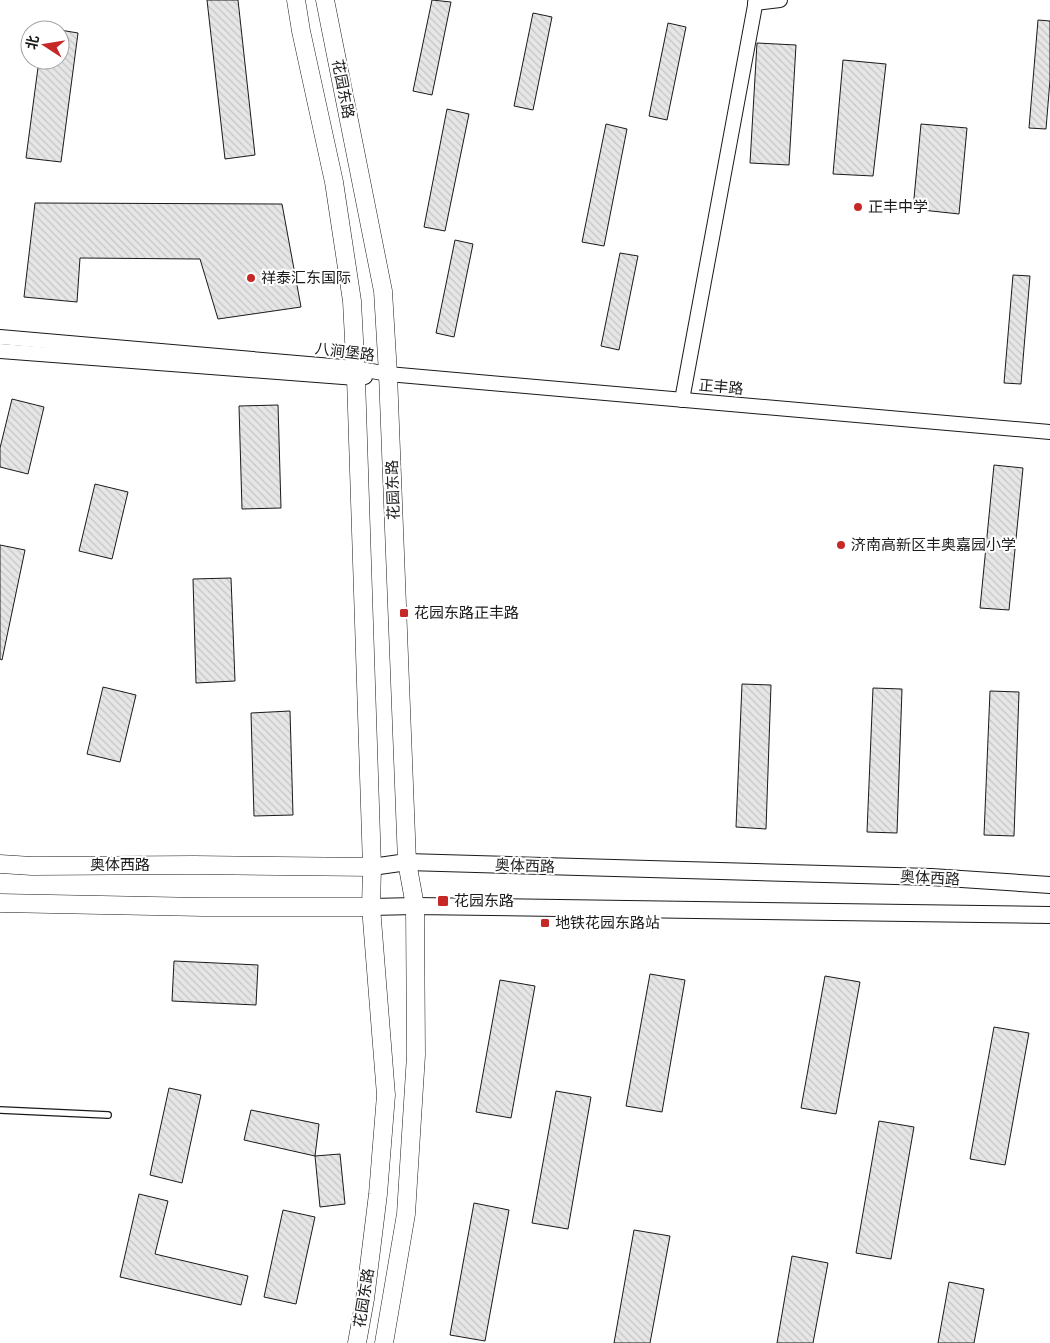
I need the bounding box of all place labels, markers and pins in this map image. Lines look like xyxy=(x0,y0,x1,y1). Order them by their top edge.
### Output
place label: 正丰中学 xyxy=(868,198,928,216)
marker: 正丰中学 xyxy=(852,201,864,213)
place label: 祥泰汇东国际 xyxy=(261,269,351,287)
marker: 祥泰汇东国际 xyxy=(245,272,257,284)
place label: 济南高新区丰奥嘉园小学 xyxy=(851,536,1016,554)
marker: 济南高新区丰奥嘉园小学 xyxy=(835,539,847,551)
place label: 花园东路正丰路 xyxy=(414,604,519,622)
marker: 花园东路正丰路 xyxy=(398,607,410,619)
place label: 花园东路 xyxy=(454,892,514,910)
marker: 花园东路 xyxy=(436,894,450,908)
place label: 地铁花园东路站 xyxy=(555,914,660,932)
marker: 地铁花园东路站 xyxy=(539,917,551,929)

